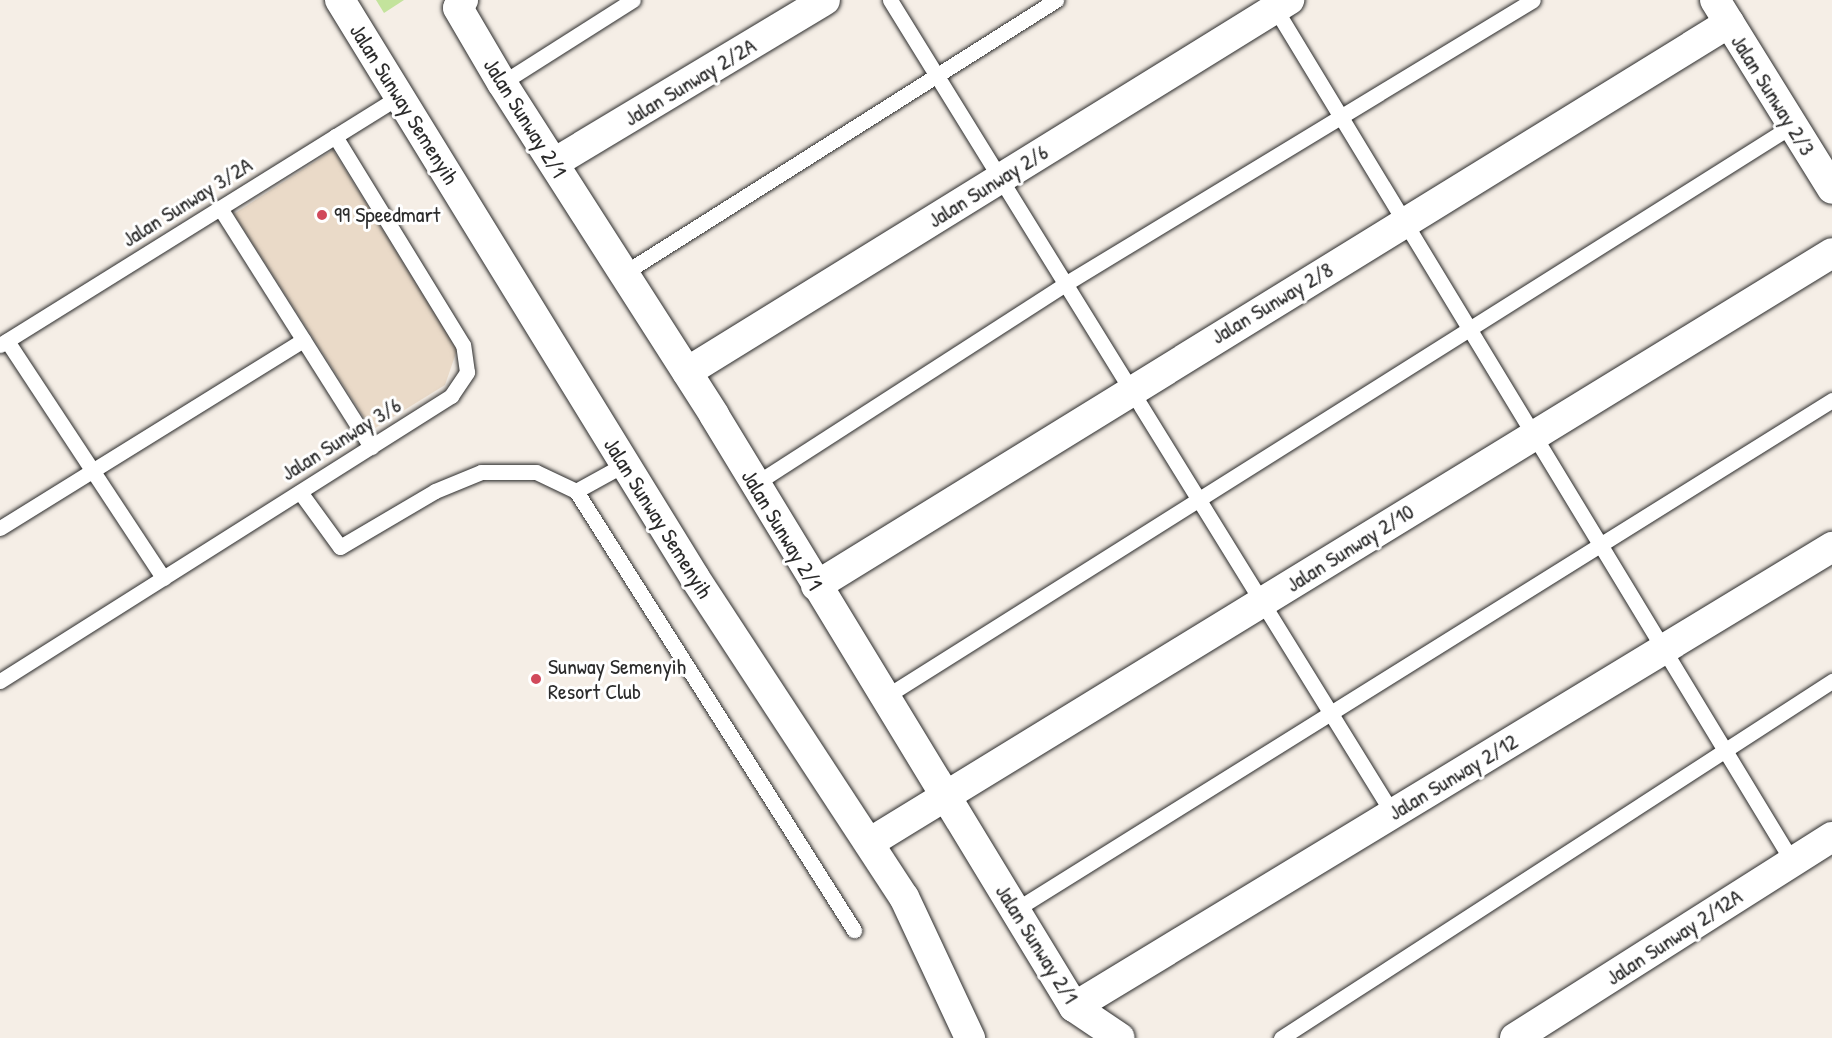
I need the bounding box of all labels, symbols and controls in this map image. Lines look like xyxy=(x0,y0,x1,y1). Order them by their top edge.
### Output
street label: Jalan Sunway Semenyih xyxy=(344,19,464,189)
street label: Jalan Sunway 2/3 xyxy=(1725,30,1821,160)
street label: Jalan Sunway 2/2A xyxy=(619,32,761,132)
street label: Jalan Sunway 2/1 xyxy=(478,53,572,183)
street label: Jalan Sunway 2/6 xyxy=(923,139,1053,233)
street label: Jalan Sunway 3/2A xyxy=(117,151,257,253)
place label: 99 Speedmart xyxy=(334,202,440,228)
marker: 99 Speedmart xyxy=(315,208,329,222)
street label: Jalan Sunway 2/8 xyxy=(1206,256,1338,350)
street label: Jalan Sunway 3/6 xyxy=(276,392,406,486)
street label: Jalan Sunway Semenyih xyxy=(598,433,718,603)
street label: Jalan Sunway 2/1 xyxy=(736,465,828,595)
street label: Jalan Sunway 2/10 xyxy=(1281,498,1419,598)
place label: Sunway Semenyih Resort Club xyxy=(548,653,686,704)
marker: Sunway Semenyih Resort Club xyxy=(529,672,543,686)
street label: Jalan Sunway 2/12 xyxy=(1384,728,1522,826)
street label: Jalan Sunway 2/1 xyxy=(990,879,1084,1009)
street label: Jalan Sunway 2/12A xyxy=(1601,883,1747,991)

